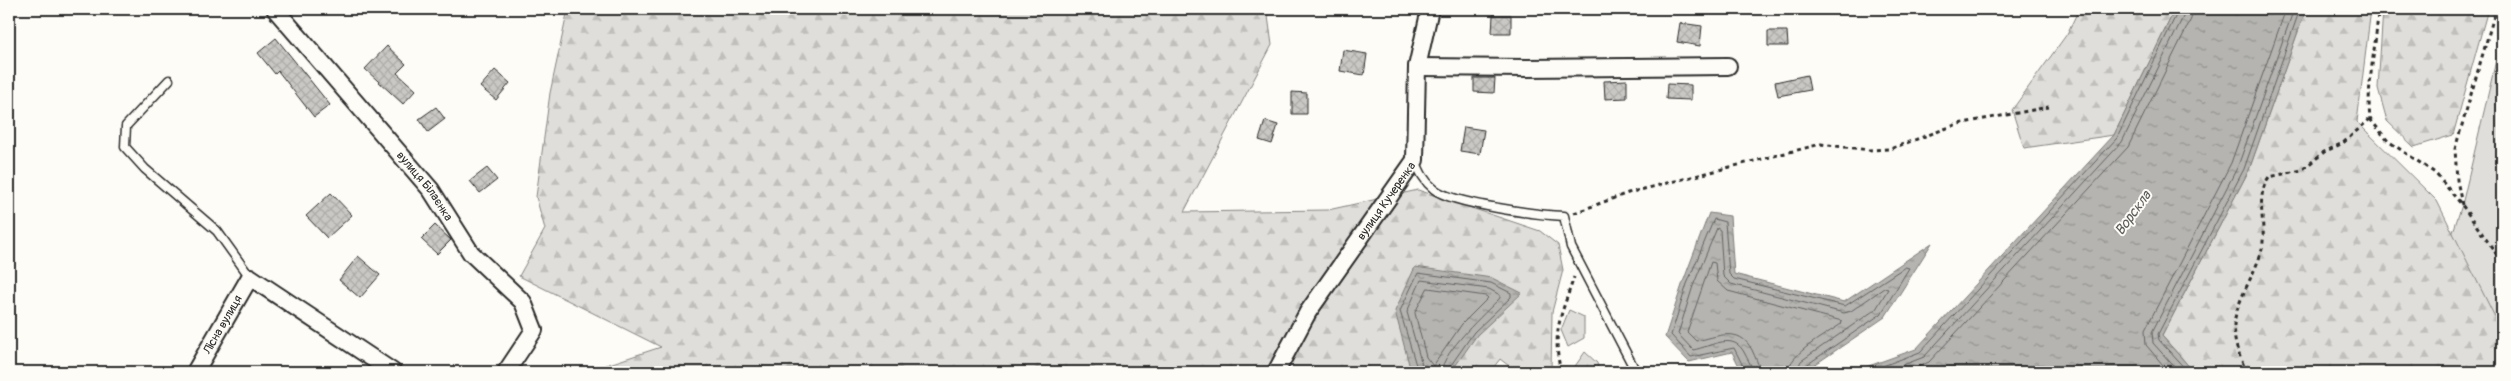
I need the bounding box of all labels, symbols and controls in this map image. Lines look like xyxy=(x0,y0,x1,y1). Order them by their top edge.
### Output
street label: вулиця Білаєнка xyxy=(393,148,456,224)
street label: вулиця Кучеренка xyxy=(1354,159,1419,243)
water label: Ворскла xyxy=(2111,186,2156,238)
street label: Лісна вулиця xyxy=(199,292,246,357)

